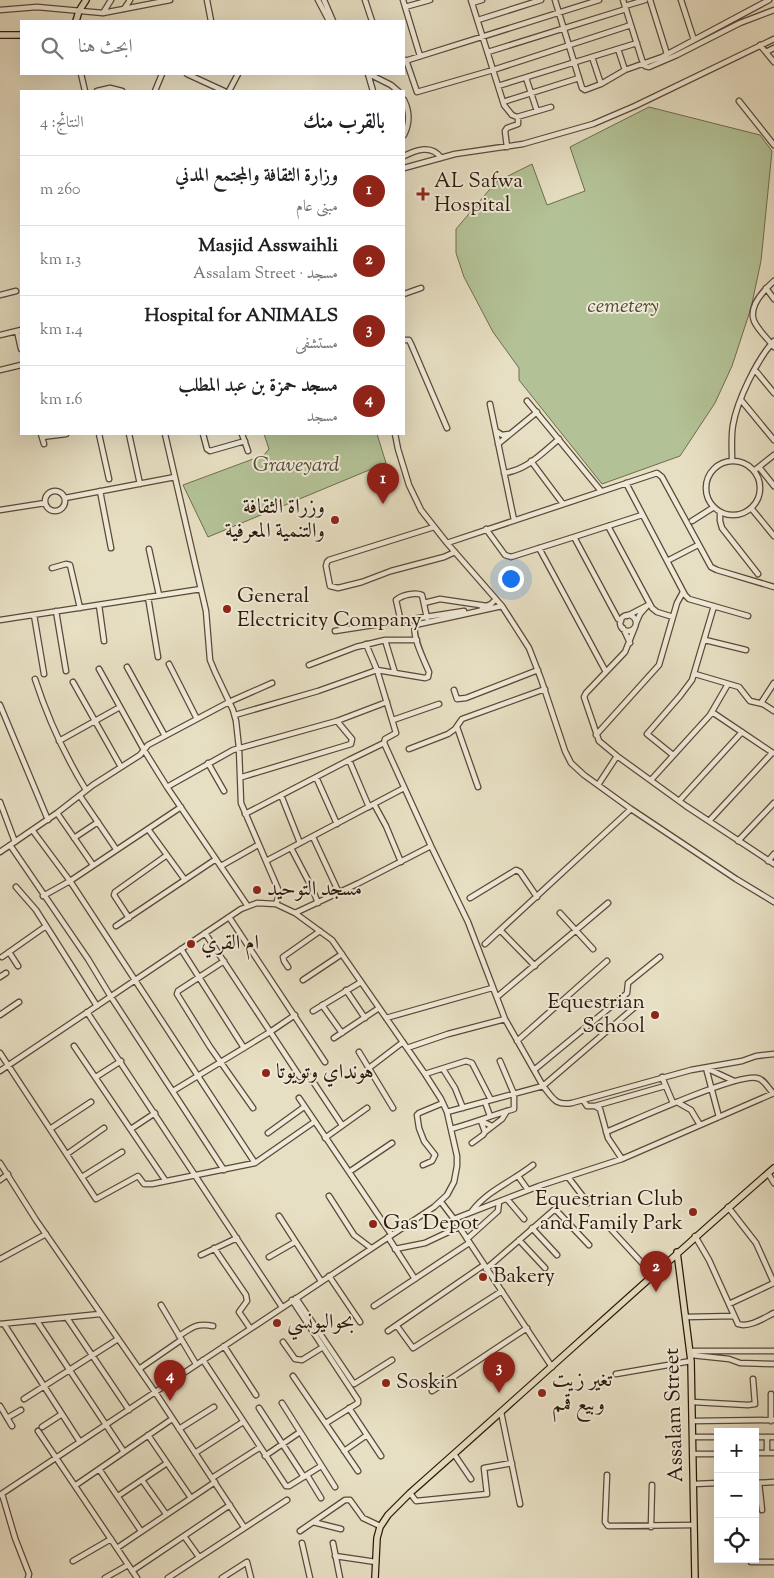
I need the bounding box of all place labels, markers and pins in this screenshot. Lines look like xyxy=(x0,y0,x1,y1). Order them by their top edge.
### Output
place label: AL Safwa Hospital xyxy=(434,167,523,221)
marker: AL Safwa Hospital xyxy=(416,187,430,201)
pin: 1 xyxy=(367,463,399,504)
place label: وزراة الثقافة والتنمية المعرفية xyxy=(225,493,325,547)
marker: وزراة الثقافة والتنمية المعرفية xyxy=(329,514,341,526)
place label: General Electricity Company xyxy=(237,582,422,636)
marker: General Electricity Company xyxy=(221,603,233,615)
place label: مسجد التوحيد xyxy=(267,875,362,905)
marker: مسجد التوحيد xyxy=(251,884,263,896)
place label: ام القري xyxy=(201,929,259,960)
marker: ام القري xyxy=(185,938,197,950)
place label: Equestrian School xyxy=(548,988,645,1042)
marker: Equestrian School xyxy=(649,1009,661,1021)
place label: هونداي وتويوتا xyxy=(276,1058,374,1088)
marker: هونداي وتويوتا xyxy=(260,1067,272,1079)
place label: Equestrian Club and Family Park xyxy=(535,1185,684,1239)
marker: Equestrian Club and Family Park xyxy=(687,1206,699,1218)
place label: Gas Depot xyxy=(383,1209,479,1239)
marker: Gas Depot xyxy=(367,1218,379,1230)
pin: 2 xyxy=(640,1251,672,1292)
place label: Bakery xyxy=(493,1262,556,1292)
marker: Bakery xyxy=(477,1271,489,1283)
place label: بحواليونسي xyxy=(287,1308,354,1341)
marker: بحواليونسي xyxy=(271,1317,283,1329)
pin: 3 xyxy=(483,1352,515,1393)
pin: 4 xyxy=(154,1360,186,1401)
place label: تغير زيت وبيع قمم xyxy=(552,1366,613,1423)
place label: Soskin xyxy=(396,1368,458,1398)
marker: Soskin xyxy=(380,1377,392,1389)
marker: تغير زيت وبيع قمم xyxy=(536,1387,548,1399)

